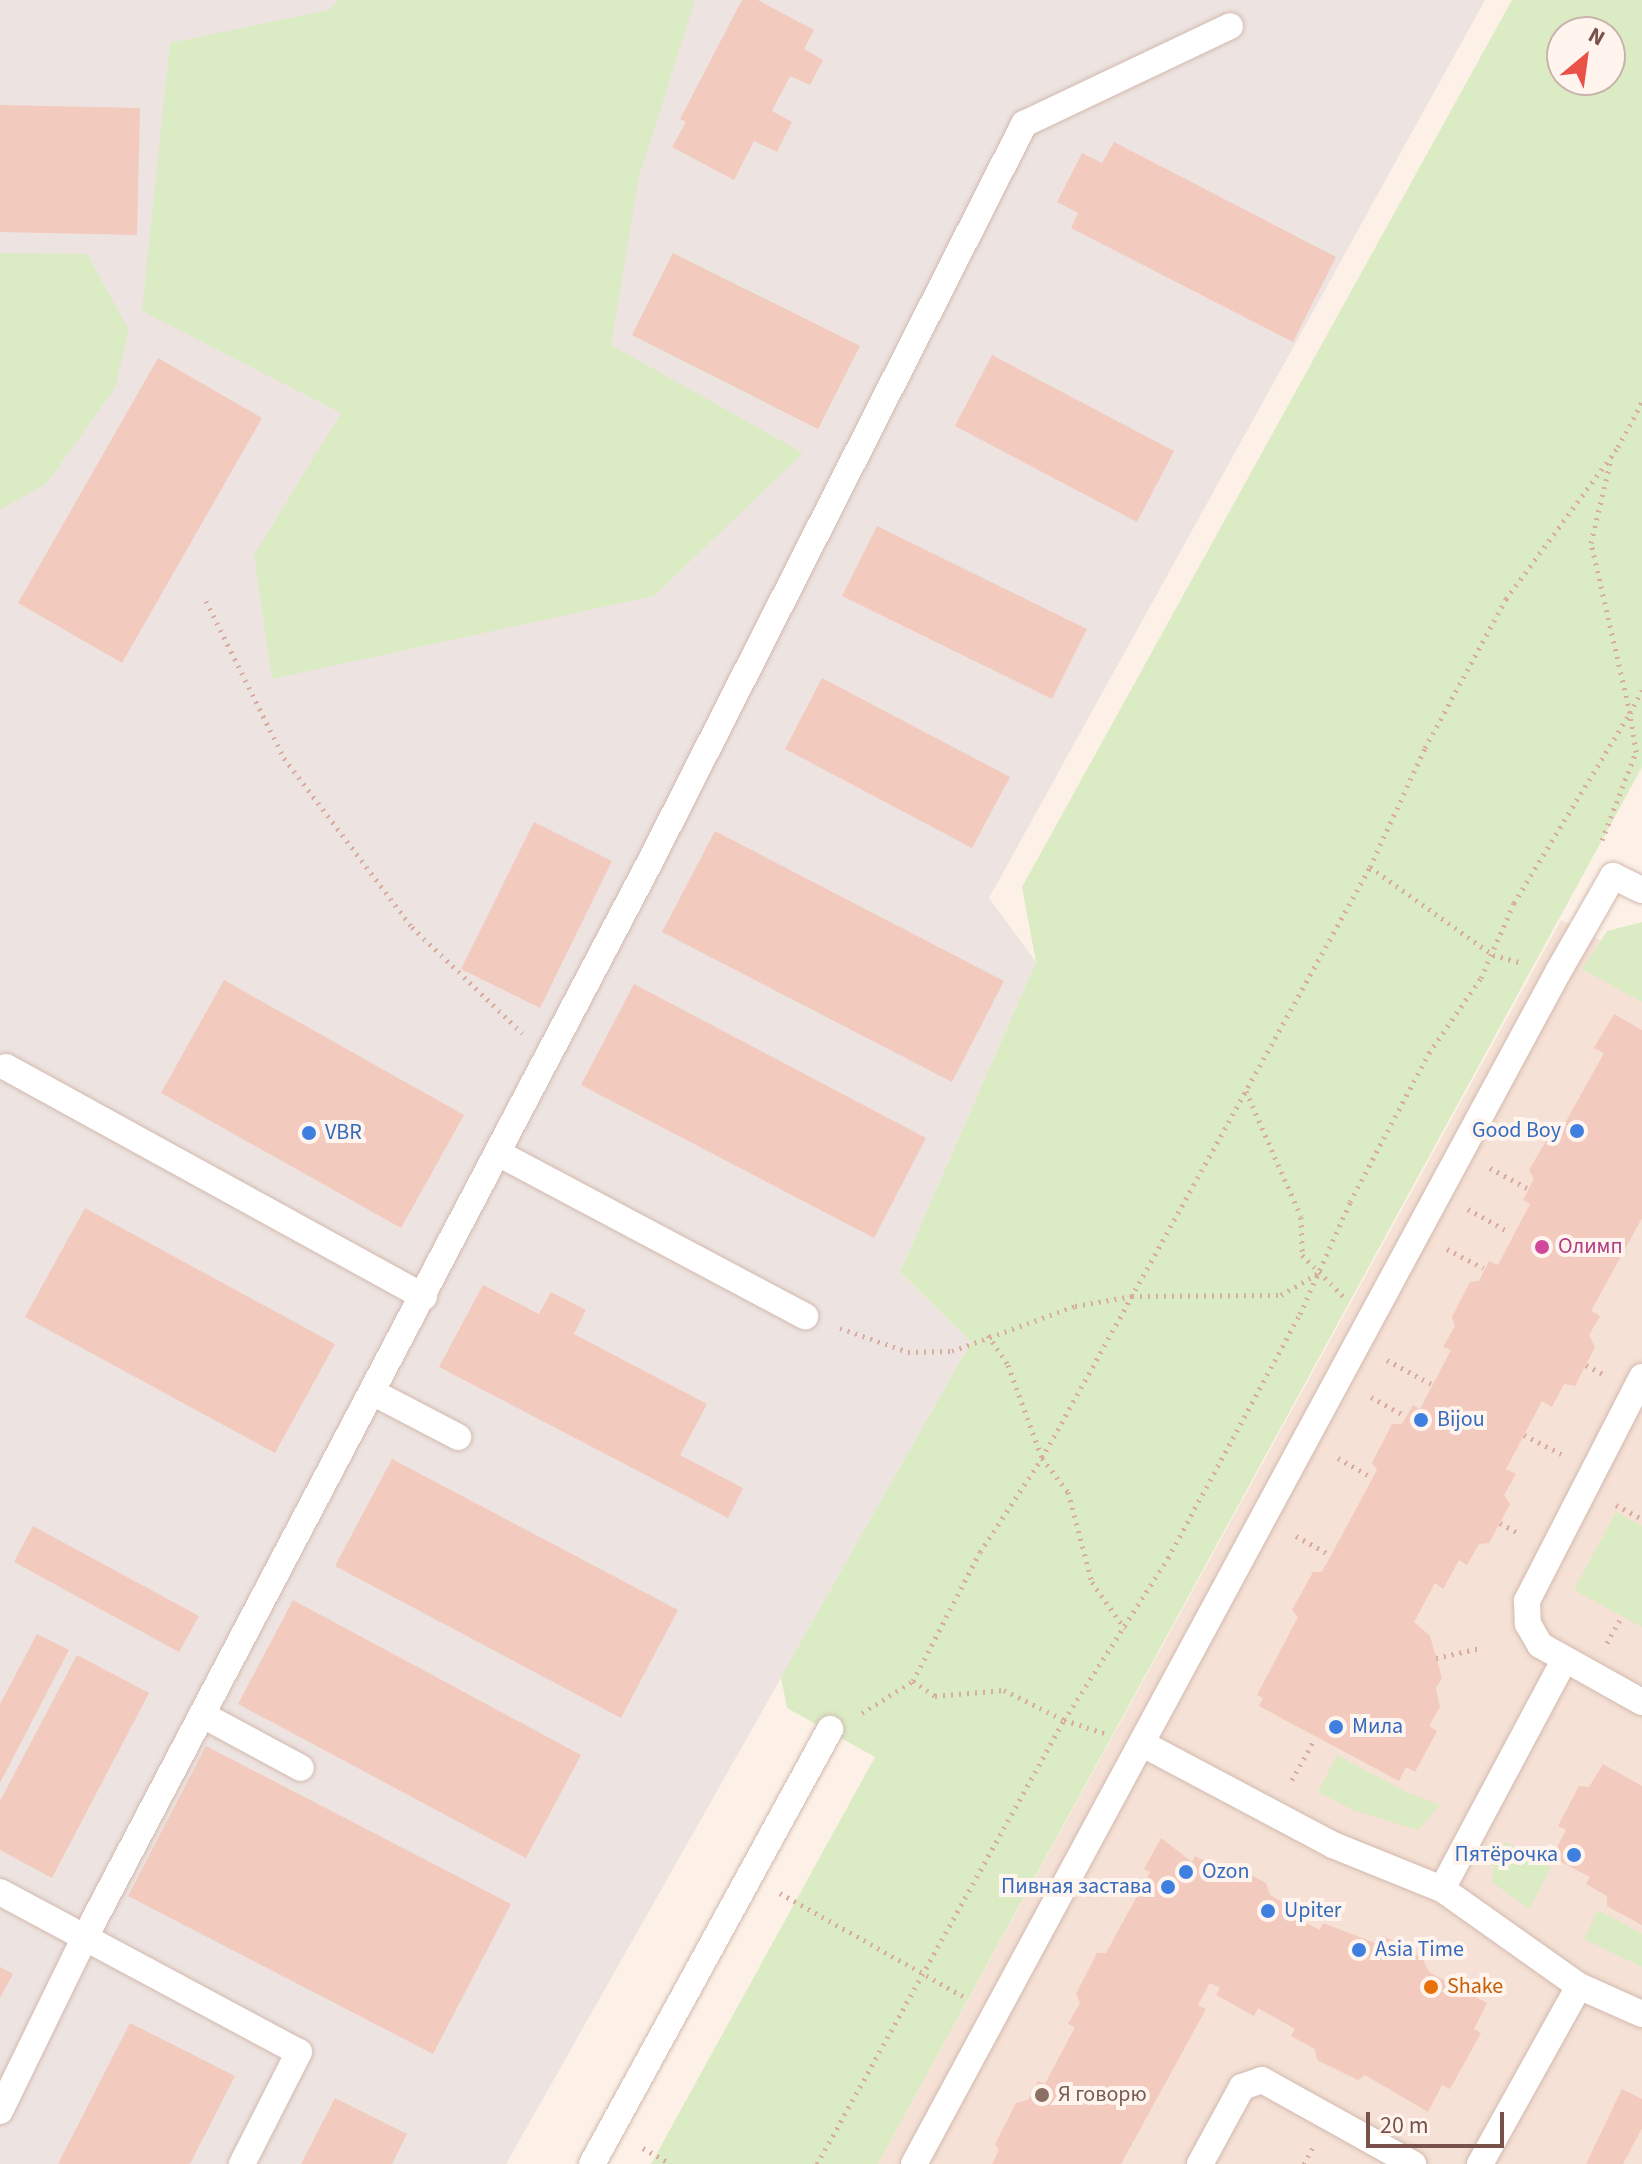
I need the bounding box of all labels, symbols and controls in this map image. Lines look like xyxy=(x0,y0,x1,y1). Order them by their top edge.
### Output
north arrow xyxy=(1546,16,1626,96)
text: N xyxy=(1582,19,1611,54)
place label: Good Boy xyxy=(1472,1118,1561,1144)
place label: VBR xyxy=(325,1120,362,1146)
marker: Good Boy xyxy=(1568,1122,1586,1140)
marker: VBR xyxy=(300,1124,318,1142)
place label: Олимп xyxy=(1558,1234,1623,1260)
marker: Олимп xyxy=(1533,1238,1551,1256)
place label: Bijou xyxy=(1437,1407,1485,1433)
marker: Bijou xyxy=(1412,1411,1430,1429)
place label: Мила xyxy=(1352,1714,1403,1740)
marker: Мила xyxy=(1327,1718,1345,1736)
place label: Пятёрочка xyxy=(1455,1842,1558,1868)
marker: Пятёрочка xyxy=(1565,1846,1583,1864)
place label: Ozon xyxy=(1202,1859,1250,1885)
marker: Ozon xyxy=(1177,1863,1195,1881)
place label: Пивная застава xyxy=(1001,1874,1152,1900)
marker: Пивная застава xyxy=(1159,1878,1177,1896)
place label: Upiter xyxy=(1284,1898,1341,1924)
marker: Upiter xyxy=(1259,1902,1277,1920)
place label: Asia Time xyxy=(1375,1937,1464,1963)
marker: Asia Time xyxy=(1350,1941,1368,1959)
place label: Shake xyxy=(1447,1974,1503,2000)
marker: Shake xyxy=(1422,1978,1440,1996)
place label: Я говорю xyxy=(1058,2082,1147,2108)
marker: Я говорю xyxy=(1033,2086,1051,2104)
scale bar xyxy=(1370,2096,1508,2146)
text: 20 m xyxy=(1380,2108,1429,2143)

